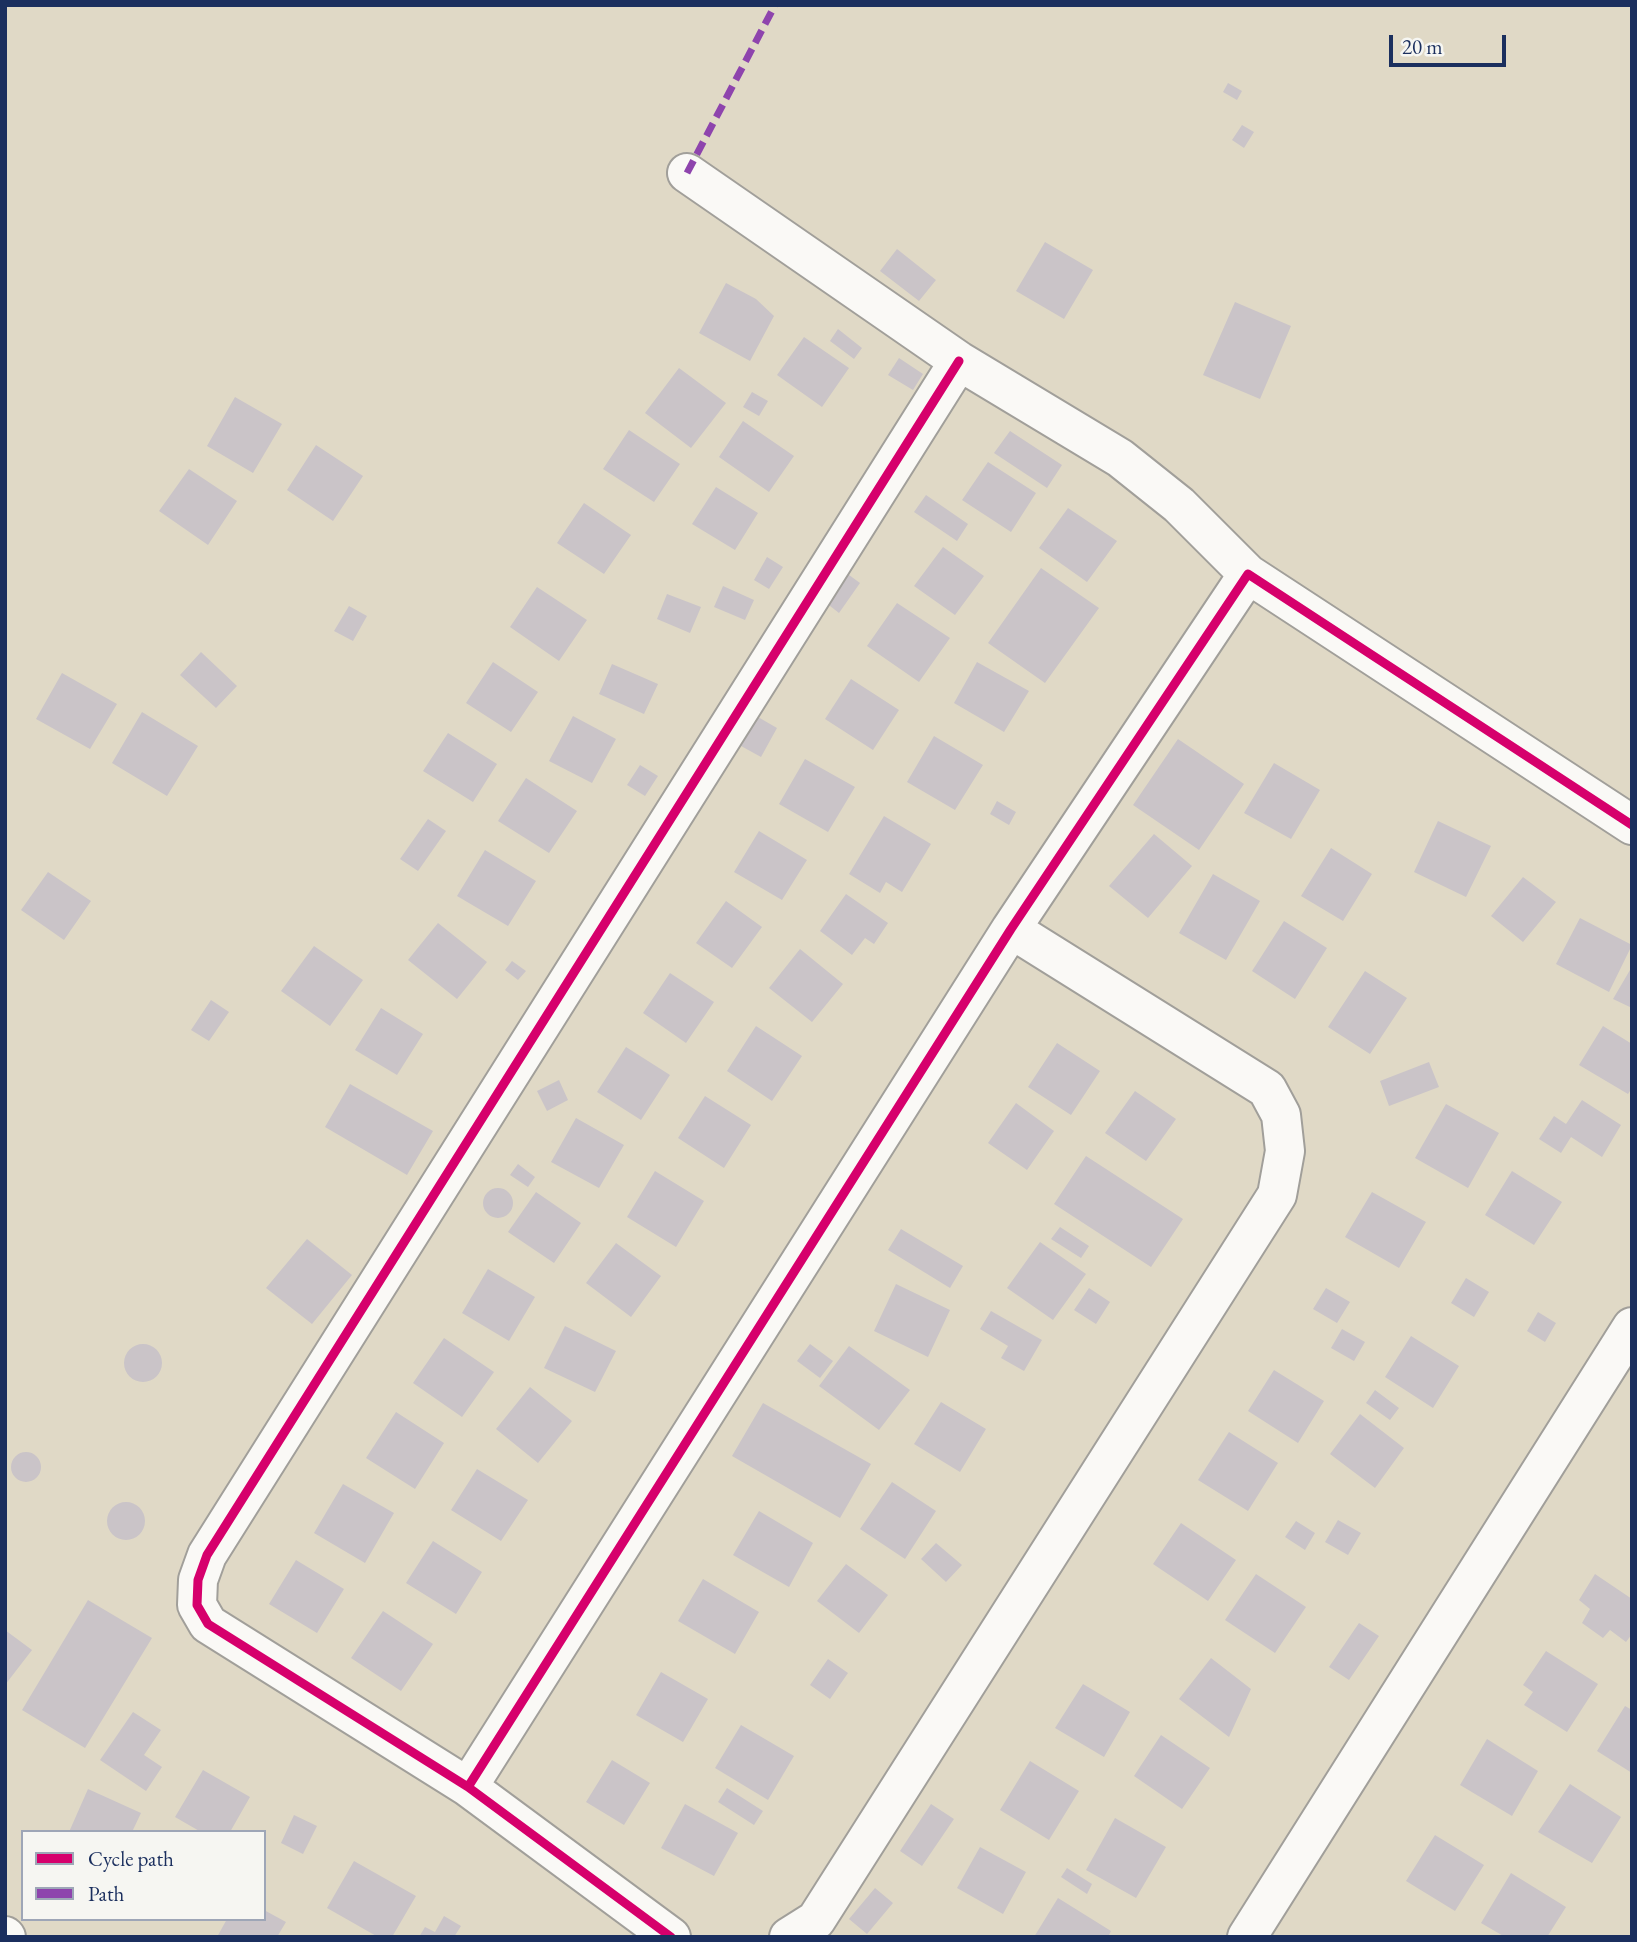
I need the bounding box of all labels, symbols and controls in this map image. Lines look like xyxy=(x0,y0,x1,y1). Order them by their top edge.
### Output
scale bar xyxy=(1392,21,1509,65)
text: 20 m xyxy=(1402,33,1443,60)
legend xyxy=(21,1830,266,1921)
text: Cycle path xyxy=(88,1845,174,1872)
text: Path xyxy=(88,1880,124,1907)

